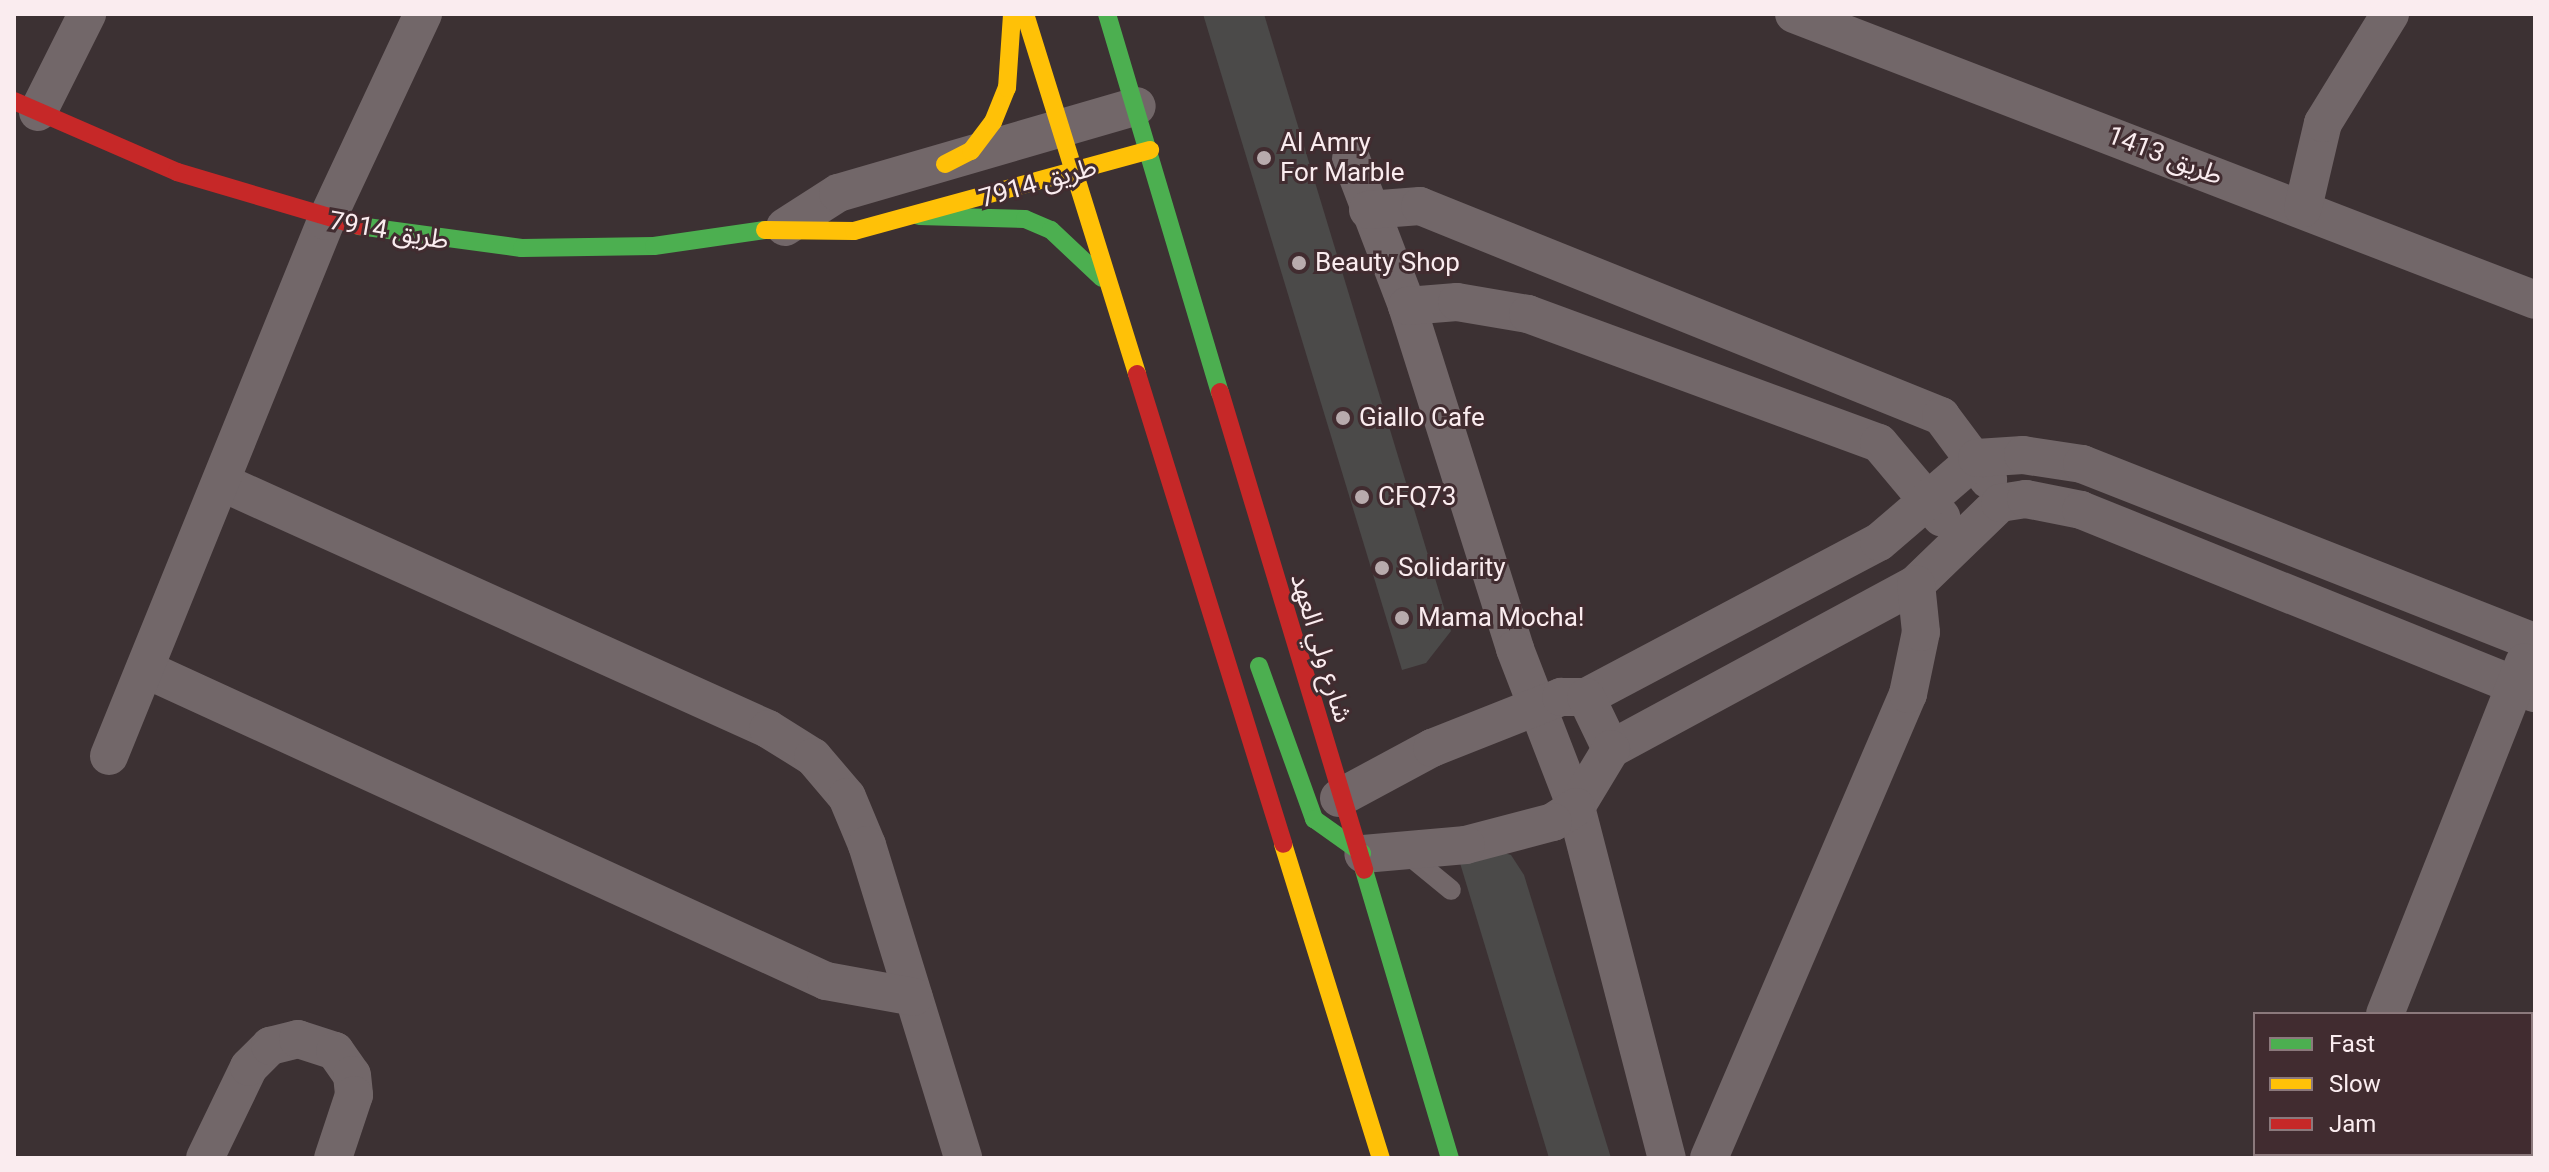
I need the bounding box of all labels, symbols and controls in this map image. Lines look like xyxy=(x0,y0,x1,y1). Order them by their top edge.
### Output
street label: طريق 1413 xyxy=(2103,120,2227,192)
place label: Al Amry For Marble xyxy=(1280,127,1405,188)
marker: Al Amry For Marble xyxy=(1255,149,1273,167)
street label: طريق 7914 xyxy=(976,151,1100,215)
street label: طريق 7914 xyxy=(327,205,451,257)
place label: Beauty Shop xyxy=(1315,247,1460,279)
marker: Beauty Shop xyxy=(1290,254,1308,272)
place label: Giallo Cafe xyxy=(1359,402,1485,434)
marker: Giallo Cafe xyxy=(1334,409,1352,427)
place label: CFQ73 xyxy=(1378,481,1456,513)
marker: CFQ73 xyxy=(1353,488,1371,506)
place label: Solidarity xyxy=(1398,552,1506,584)
marker: Solidarity xyxy=(1373,559,1391,577)
street label: شارع ولي العهد xyxy=(1283,570,1359,726)
place label: Mama Mocha! xyxy=(1418,602,1585,634)
marker: Mama Mocha! xyxy=(1393,609,1411,627)
legend xyxy=(2253,1012,2533,1156)
text: Fast xyxy=(2329,1030,2375,1058)
text: Slow xyxy=(2329,1070,2381,1098)
text: Jam xyxy=(2329,1110,2376,1138)

